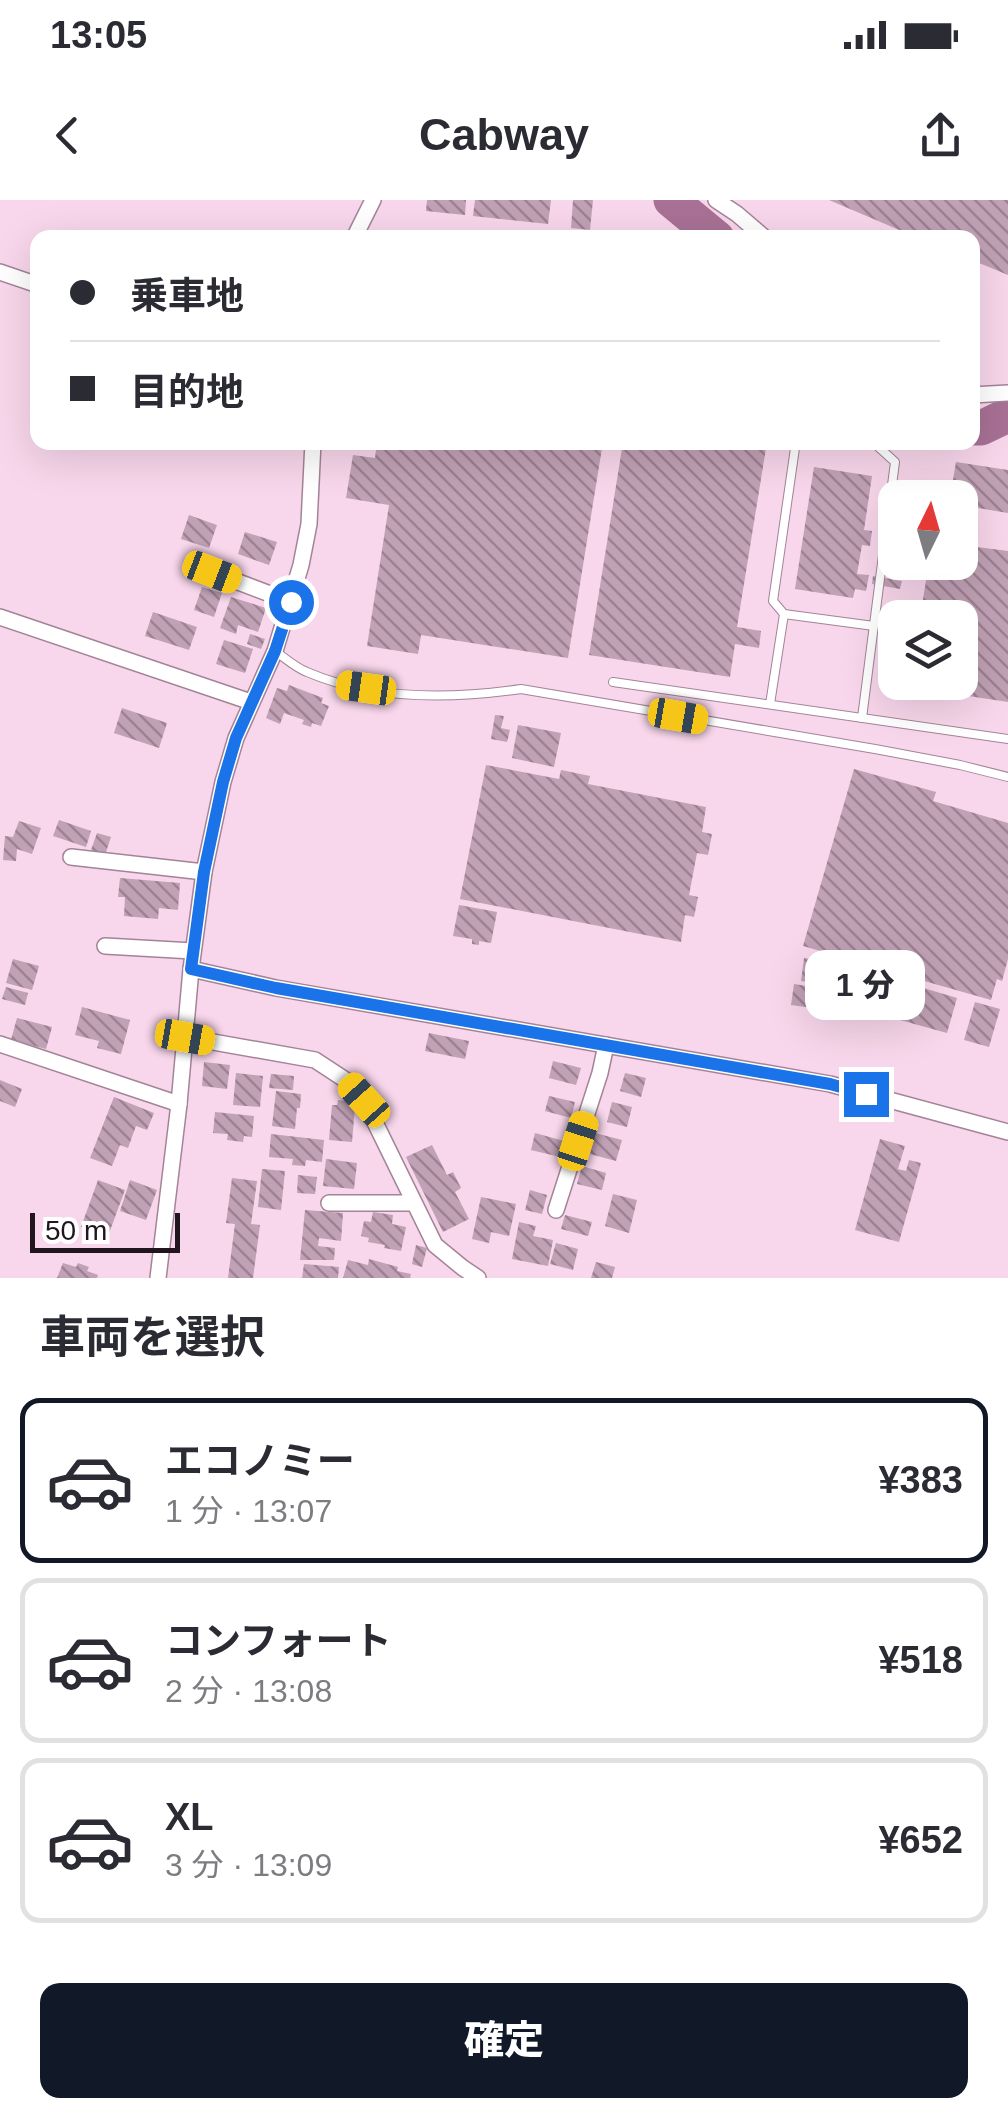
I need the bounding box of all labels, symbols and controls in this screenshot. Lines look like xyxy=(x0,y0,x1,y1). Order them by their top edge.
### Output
text: 13:05 xyxy=(50,14,147,56)
icon: back xyxy=(40,108,95,163)
icon: share xyxy=(913,108,968,163)
text: Cabway xyxy=(419,109,589,160)
text: 乗車地 xyxy=(130,275,244,317)
text: 目的地 xyxy=(130,371,244,413)
north arrow xyxy=(878,480,978,580)
map controls xyxy=(878,480,978,700)
car xyxy=(179,547,245,597)
route start xyxy=(269,580,314,625)
button: layers xyxy=(878,600,978,700)
car xyxy=(334,669,398,707)
car xyxy=(646,696,710,736)
callout: 1 分 xyxy=(806,949,926,1019)
text: 1 分 xyxy=(836,967,894,1003)
car xyxy=(153,1017,217,1057)
car xyxy=(333,1068,395,1132)
route end xyxy=(844,1072,889,1117)
car xyxy=(554,1108,602,1174)
scale bar xyxy=(30,1208,180,1252)
text: 50 m xyxy=(45,1215,107,1246)
text: 車両を選択 xyxy=(40,1312,265,1363)
icon: car xyxy=(45,1436,135,1526)
text: エコノミー xyxy=(165,1440,355,1482)
text: ¥383 xyxy=(878,1459,963,1501)
text: 1 分 · 13:07 xyxy=(165,1493,332,1529)
icon: car xyxy=(45,1616,135,1706)
text: コンフォート xyxy=(165,1620,392,1662)
text: ¥518 xyxy=(878,1639,963,1681)
text: 2 分 · 13:08 xyxy=(165,1673,332,1709)
icon: car xyxy=(45,1796,135,1886)
text: XL xyxy=(165,1796,214,1838)
text: ¥652 xyxy=(878,1819,963,1861)
text: 3 分 · 13:09 xyxy=(165,1847,332,1883)
button: 確定 xyxy=(40,1983,968,2098)

